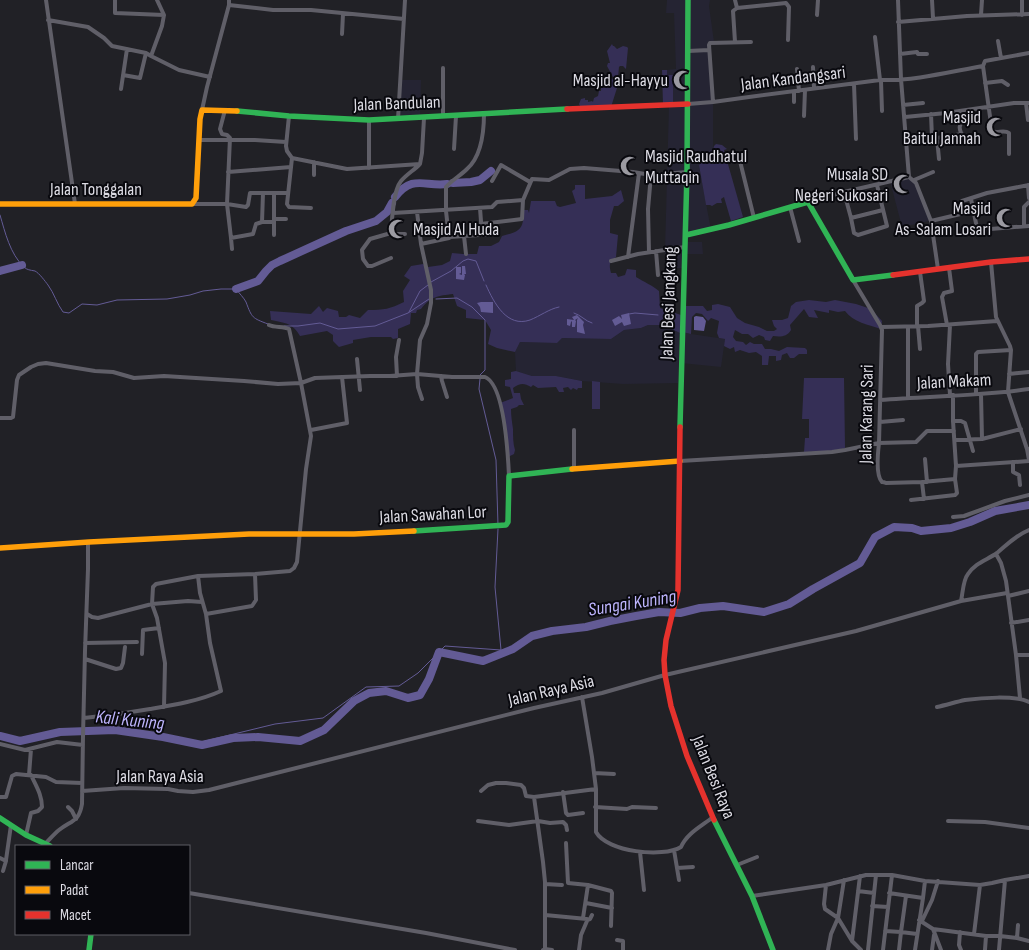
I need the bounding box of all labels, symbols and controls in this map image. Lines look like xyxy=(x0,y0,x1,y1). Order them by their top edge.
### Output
street label: Jalan Kandangsari xyxy=(739,62,847,95)
mosque icon: Masjid al-Hayyu xyxy=(672,69,694,91)
place label: Masjid al-Hayyu xyxy=(573,70,668,91)
street label: Jalan Bandulan xyxy=(352,91,441,116)
place label: Masjid Baitul Jannah xyxy=(903,107,981,149)
mosque icon: Masjid Baitul Jannah xyxy=(985,116,1007,138)
place label: Masjid Raudhatul Muttaqin xyxy=(645,146,747,188)
mosque icon: Masjid Raudhatul Muttaqin xyxy=(619,155,641,177)
place label: Musala SD Negeri Sukosari xyxy=(795,164,888,206)
mosque icon: Musala SD Negeri Sukosari xyxy=(892,173,914,195)
street label: Jalan Tonggalan xyxy=(49,179,142,200)
place label: Masjid As-Salam Losari xyxy=(894,198,991,240)
mosque icon: Masjid As-Salam Losari xyxy=(995,207,1017,229)
mosque icon: Masjid Al Huda xyxy=(387,218,409,240)
place label: Masjid Al Huda xyxy=(413,219,499,240)
street label: Jalan Besi Jangkang xyxy=(656,246,681,361)
street label: Jalan Karang Sari xyxy=(855,364,878,465)
street label: Jalan Makam xyxy=(915,369,992,394)
street label: Jalan Sawahan Lor xyxy=(378,501,487,528)
water label: Sungai Kuning xyxy=(587,585,678,622)
street label: Jalan Raya Asia xyxy=(505,670,596,711)
water label: Kali Kuning xyxy=(94,705,166,736)
street label: Jalan Besi Raya xyxy=(687,732,740,822)
street label: Jalan Raya Asia xyxy=(115,766,204,787)
legend xyxy=(15,845,190,935)
text: Lancar xyxy=(60,856,94,875)
text: Padat xyxy=(60,881,89,900)
text: Macet xyxy=(60,906,92,925)

